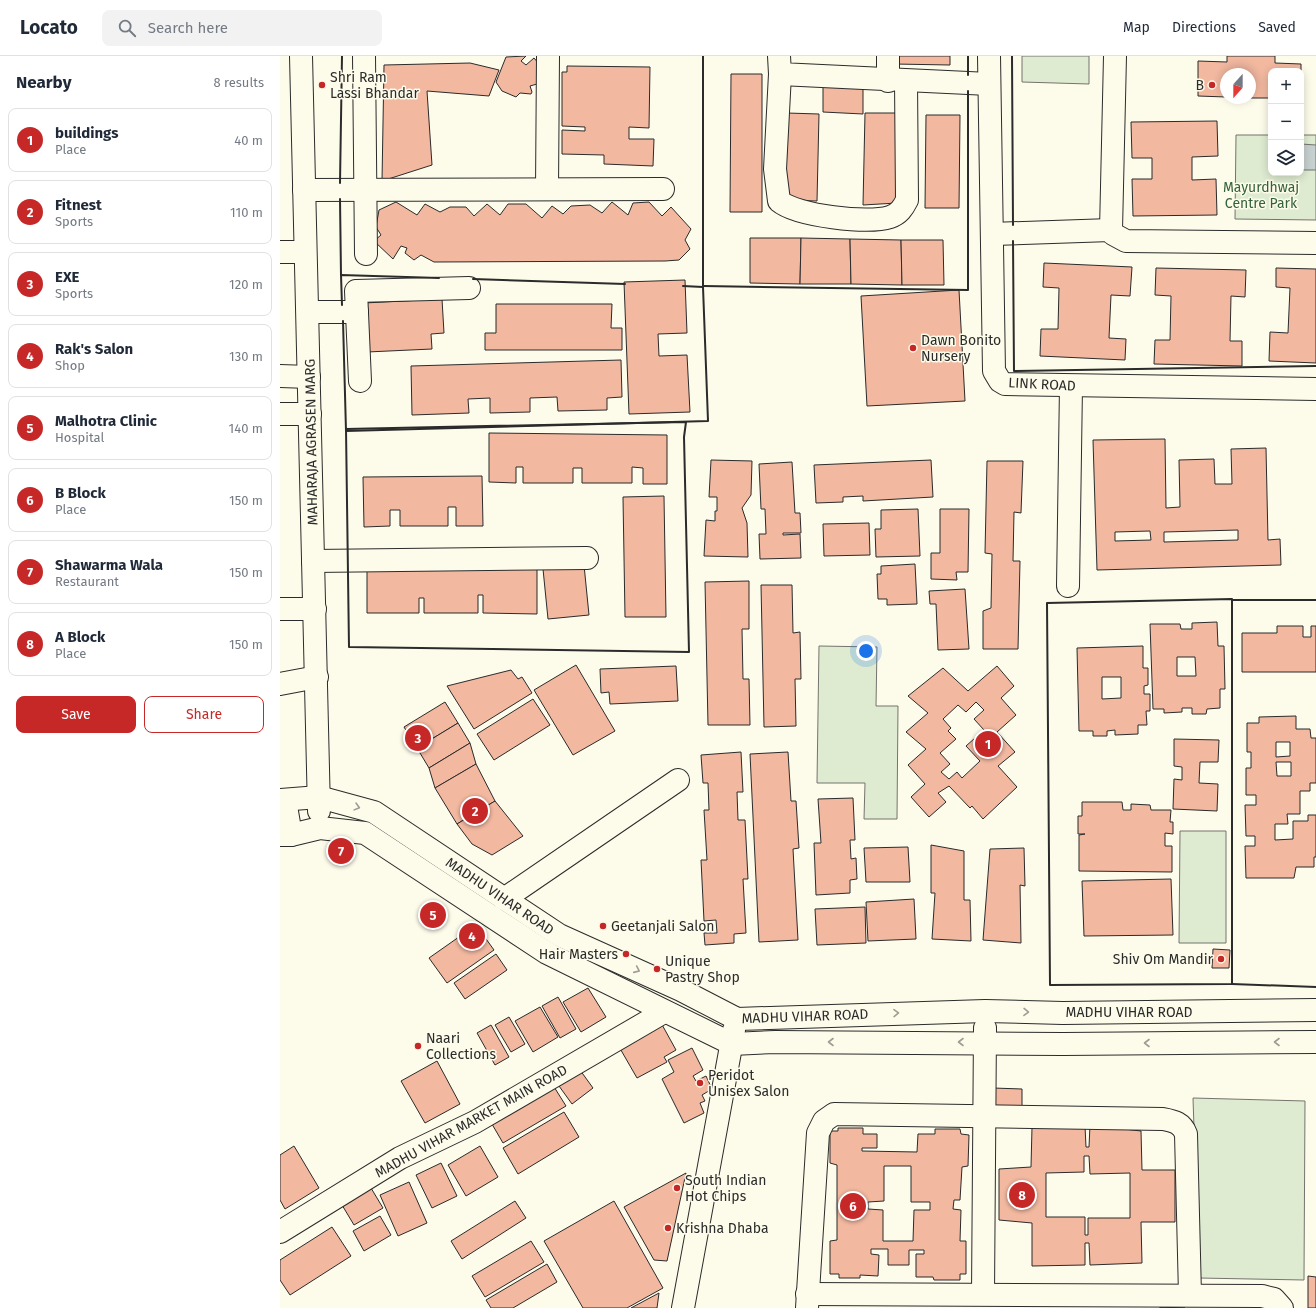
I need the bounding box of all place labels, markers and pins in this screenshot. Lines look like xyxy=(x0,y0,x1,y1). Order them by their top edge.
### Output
place label: Shri Ram Lassi Bhandar xyxy=(330,69,419,102)
place label: B xyxy=(1195,77,1204,94)
marker: Shri Ram Lassi Bhandar xyxy=(317,80,327,90)
marker: B xyxy=(1207,80,1217,90)
place label: Dawn Bonito Nursery xyxy=(921,332,1001,365)
marker: Dawn Bonito Nursery xyxy=(908,343,918,353)
pin: 3 xyxy=(405,723,431,753)
pin: 1 xyxy=(975,729,1001,759)
pin: 2 xyxy=(462,796,488,826)
pin: 7 xyxy=(328,836,354,866)
pin: 5 xyxy=(420,900,446,930)
place label: Geetanjali Salon xyxy=(611,918,715,935)
pin: 4 xyxy=(459,921,485,951)
marker: Geetanjali Salon xyxy=(598,921,608,931)
place label: Hair Masters xyxy=(539,946,618,963)
marker: Hair Masters xyxy=(621,949,631,959)
place label: Shiv Om Mandir xyxy=(1113,951,1214,968)
place label: Unique Pastry Shop xyxy=(665,953,740,986)
marker: Shiv Om Mandir xyxy=(1216,954,1226,964)
marker: Unique Pastry Shop xyxy=(652,964,662,974)
place label: Naari Collections xyxy=(426,1030,497,1063)
marker: Naari Collections xyxy=(413,1041,423,1051)
place label: Peridot Unisex Salon xyxy=(708,1067,789,1100)
marker: Peridot Unisex Salon xyxy=(695,1078,705,1088)
place label: South Indian Hot Chips xyxy=(685,1172,766,1205)
pin: 8 xyxy=(1009,1180,1035,1210)
marker: South Indian Hot Chips xyxy=(672,1183,682,1193)
pin: 6 xyxy=(840,1191,866,1221)
place label: Krishna Dhaba xyxy=(676,1220,769,1237)
marker: Krishna Dhaba xyxy=(663,1223,673,1233)

